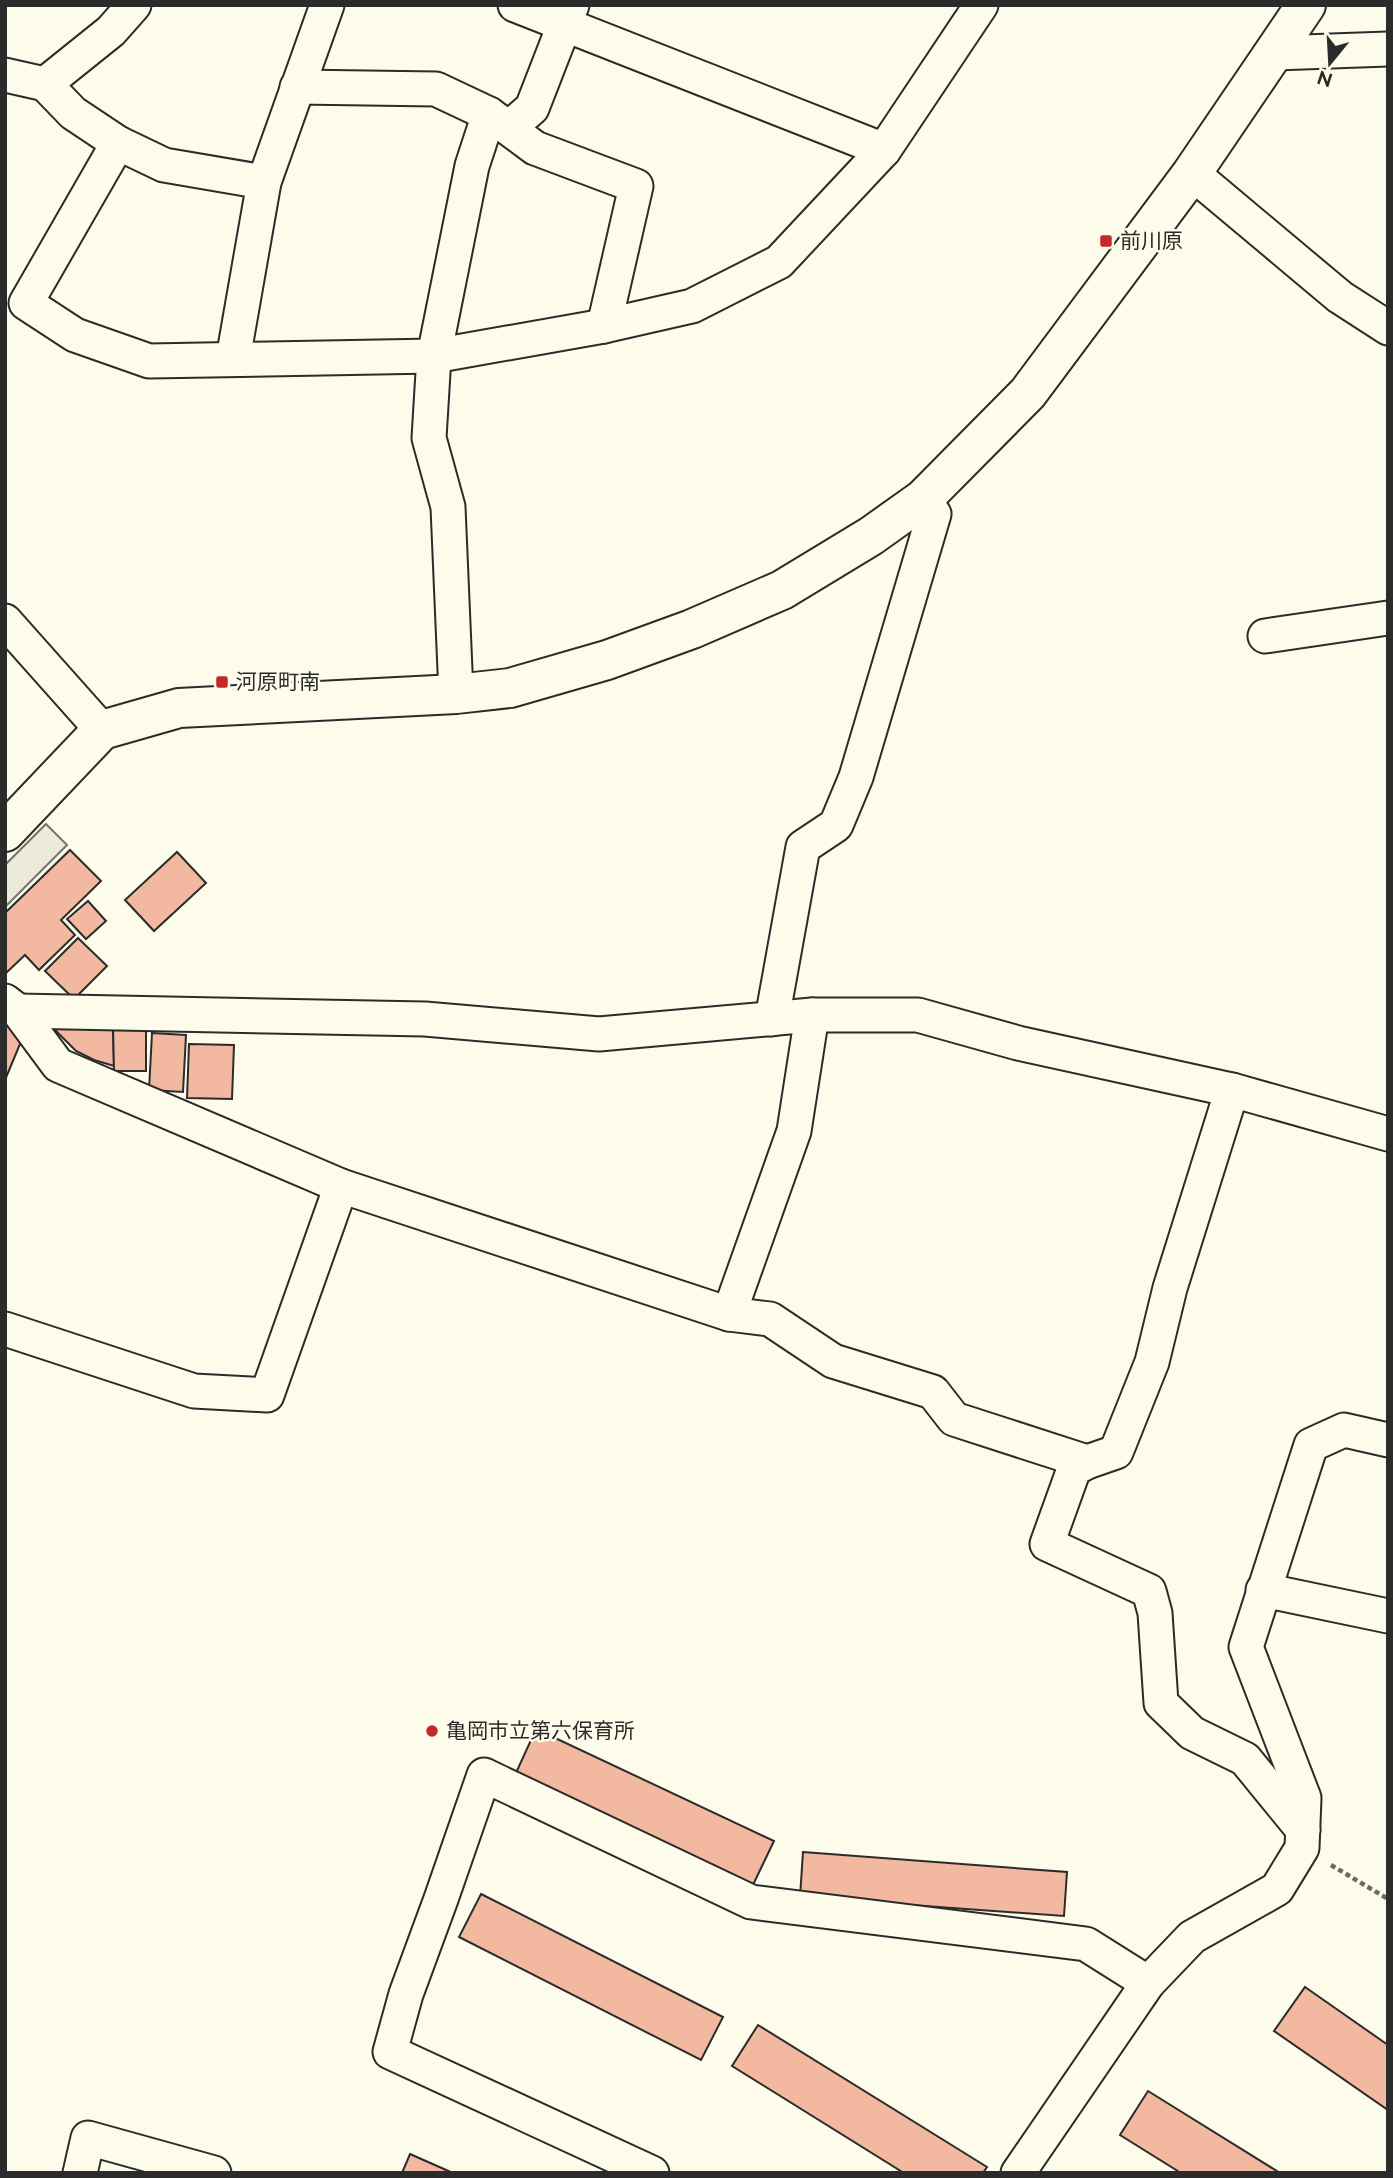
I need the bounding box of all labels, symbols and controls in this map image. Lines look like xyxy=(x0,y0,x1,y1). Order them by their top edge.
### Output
north arrow xyxy=(1295,28,1365,98)
text: N xyxy=(1314,66,1335,92)
place label: 前川原 xyxy=(1120,228,1183,253)
marker: 前川原 xyxy=(1098,233,1114,249)
place label: 河原町南 xyxy=(236,669,320,694)
marker: 河原町南 xyxy=(214,674,230,690)
place label: 亀岡市立第六保育所 xyxy=(446,1718,635,1743)
marker: 亀岡市立第六保育所 xyxy=(424,1723,440,1739)

